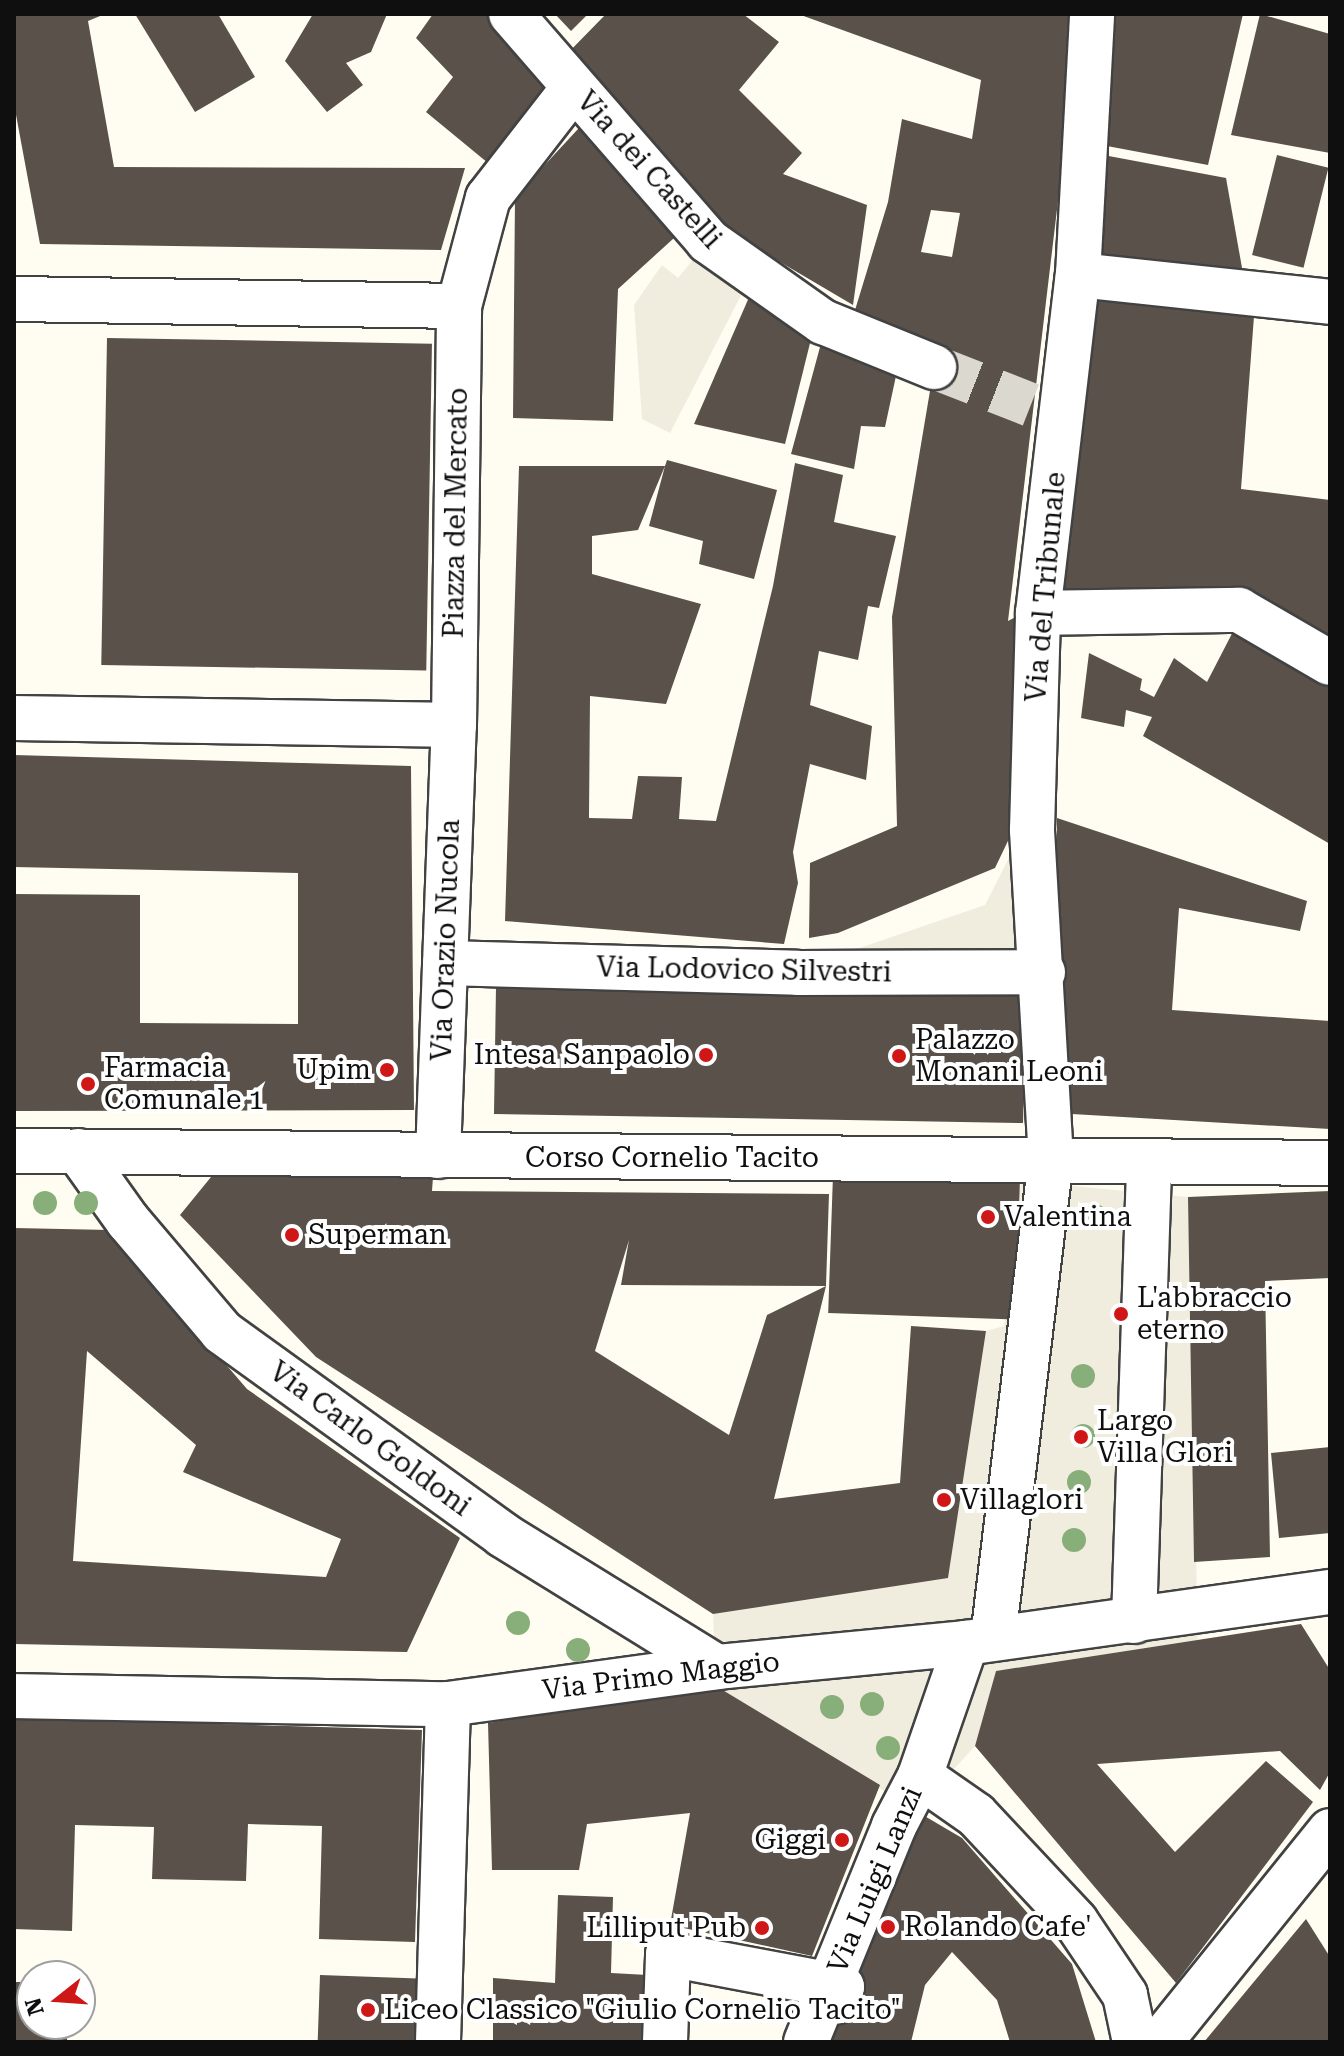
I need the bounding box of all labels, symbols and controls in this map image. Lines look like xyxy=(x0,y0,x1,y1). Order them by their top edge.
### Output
street label: Via dei Castelli xyxy=(570,84,728,256)
street label: Piazza del Mercato xyxy=(437,387,475,639)
street label: Via del Tribunale xyxy=(1019,470,1073,704)
street label: Via Orazio Nucola xyxy=(425,818,467,1062)
street label: Via Lodovico Silvestri xyxy=(596,951,892,989)
place label: Palazzo Monani Leoni xyxy=(915,1023,1103,1089)
place label: Intesa Sanpaolo xyxy=(474,1038,690,1072)
marker: Intesa Sanpaolo xyxy=(697,1046,715,1064)
marker: Palazzo Monani Leoni xyxy=(890,1047,908,1065)
place label: Farmacia Comunale 1 xyxy=(104,1051,264,1117)
place label: Upim xyxy=(296,1053,371,1087)
marker: Upim xyxy=(378,1061,396,1079)
marker: Farmacia Comunale 1 xyxy=(79,1075,97,1093)
street label: Corso Cornelio Tacito xyxy=(525,1141,819,1175)
place label: Valentina xyxy=(1004,1200,1132,1234)
marker: Valentina xyxy=(979,1208,997,1226)
place label: Superman xyxy=(308,1218,447,1252)
marker: Superman xyxy=(283,1226,301,1244)
place label: L'abbraccio eterno xyxy=(1137,1281,1292,1347)
marker: L'abbraccio eterno xyxy=(1112,1305,1130,1323)
street label: Via Carlo Goldoni xyxy=(263,1355,477,1523)
place label: Largo Villa Glori xyxy=(1097,1404,1233,1470)
marker: Largo Villa Glori xyxy=(1072,1428,1090,1446)
place label: Villaglori xyxy=(960,1483,1083,1517)
marker: Villaglori xyxy=(935,1491,953,1509)
street label: Via Primo Maggio xyxy=(540,1645,782,1707)
street label: Via Luigi Lanzi xyxy=(821,1782,929,1978)
place label: Giggi xyxy=(754,1823,826,1857)
marker: Giggi xyxy=(833,1831,851,1849)
place label: Rolando Cafe' xyxy=(904,1910,1092,1944)
place label: Lilliput Pub xyxy=(586,1911,746,1945)
marker: Rolando Cafe' xyxy=(879,1918,897,1936)
marker: Lilliput Pub xyxy=(753,1919,771,1937)
north arrow xyxy=(16,1960,96,2040)
place label: Liceo Classico "Giulio Cornelio Tacito" xyxy=(384,1993,901,2027)
text: N xyxy=(20,1995,49,2018)
marker: Liceo Classico "Giulio Cornelio Tacito" xyxy=(359,2001,377,2019)

